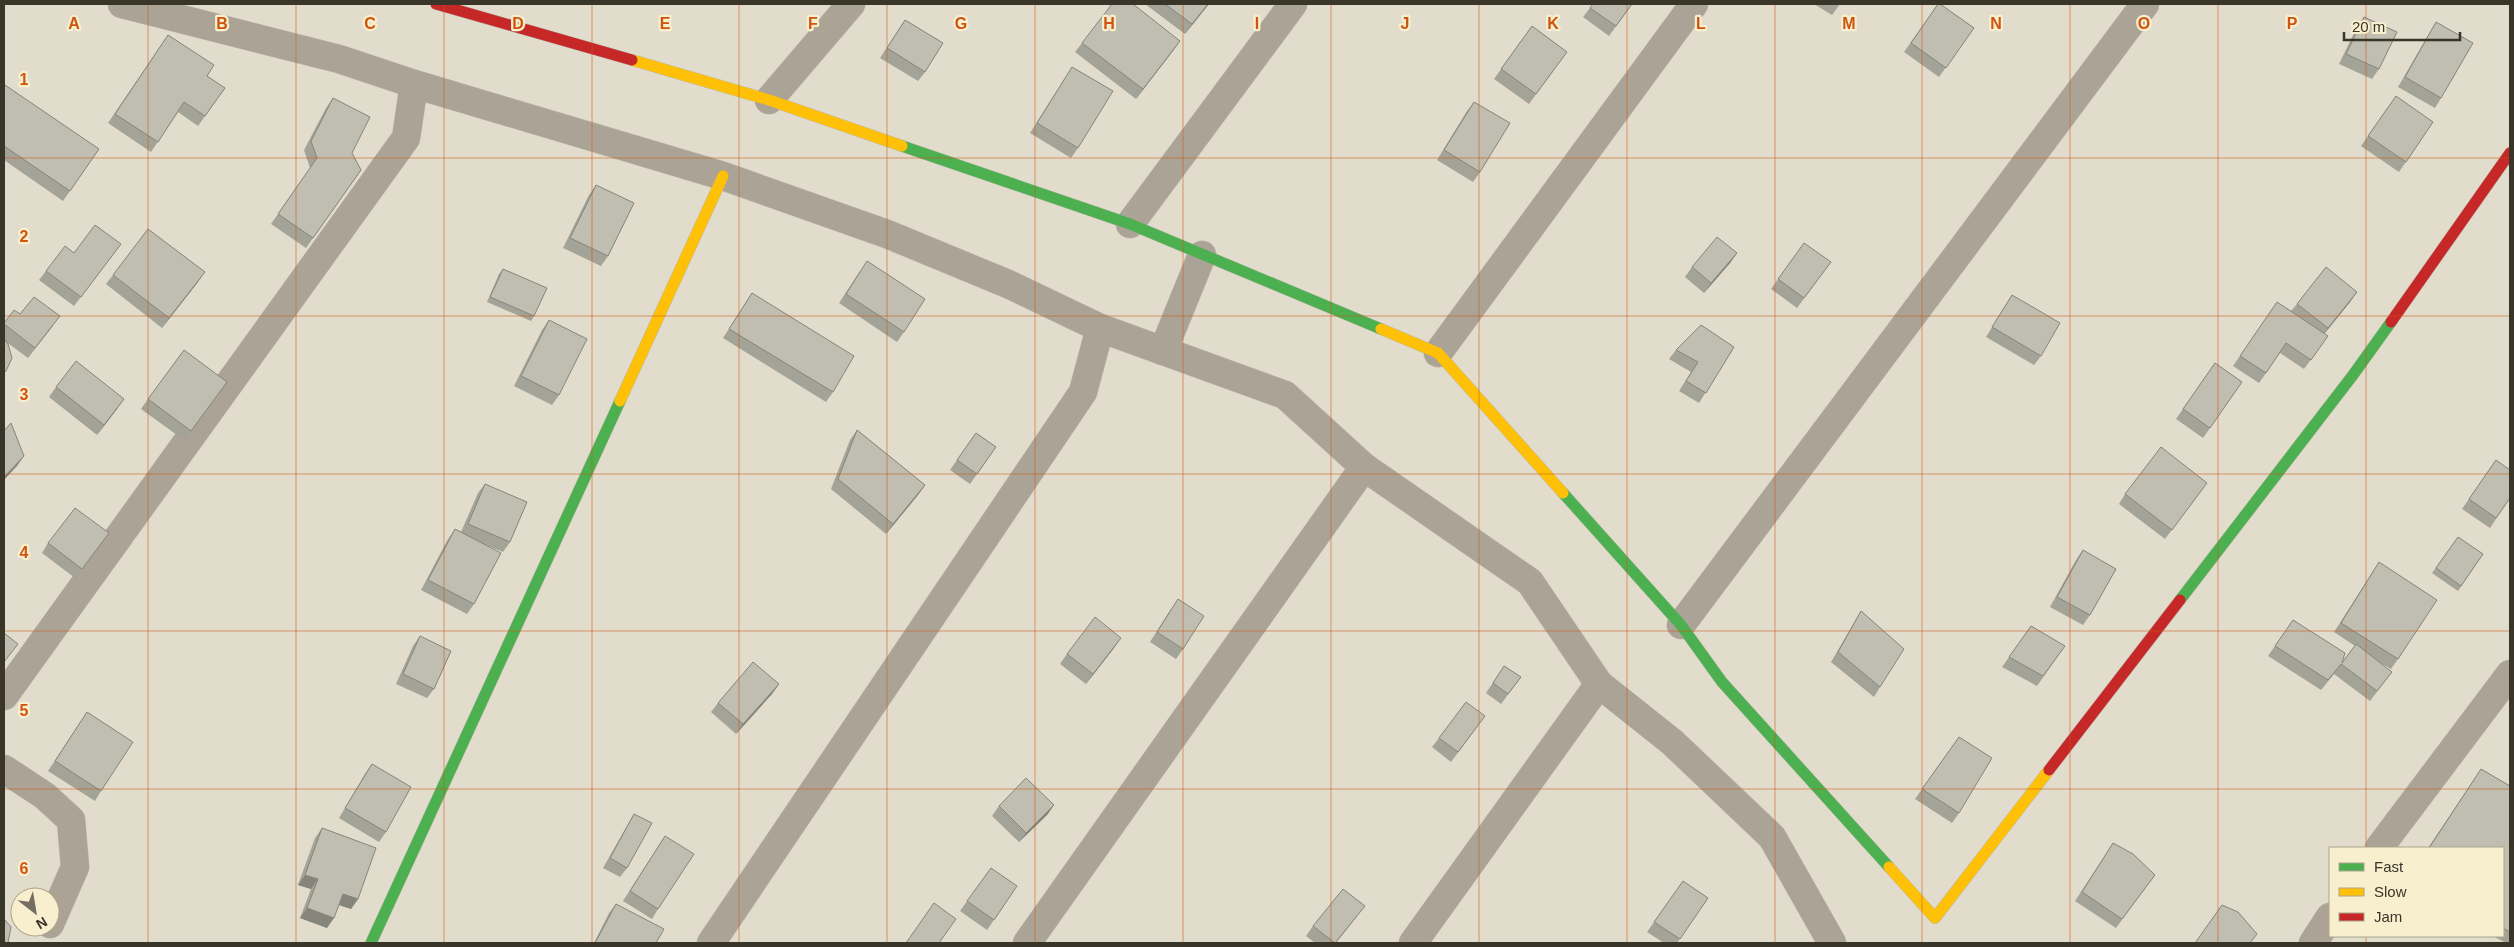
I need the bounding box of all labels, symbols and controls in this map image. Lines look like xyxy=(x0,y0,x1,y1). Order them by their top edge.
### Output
scale bar xyxy=(2344,10,2460,42)
text: A xyxy=(68,15,80,32)
text: B xyxy=(216,15,228,32)
text: C xyxy=(364,15,376,32)
text: D xyxy=(512,15,524,32)
text: E xyxy=(660,15,671,32)
text: F xyxy=(808,15,818,32)
text: G xyxy=(955,15,967,32)
text: H xyxy=(1103,15,1115,32)
text: I xyxy=(1255,15,1259,32)
text: J xyxy=(1401,15,1409,32)
text: K xyxy=(1547,15,1559,32)
text: L xyxy=(1696,15,1706,32)
text: M xyxy=(1842,15,1856,32)
text: N xyxy=(1990,15,2002,32)
text: O xyxy=(2138,15,2150,32)
text: P xyxy=(2287,15,2298,32)
text: 20 m xyxy=(2352,18,2385,35)
text: 1 xyxy=(20,71,29,88)
text: 2 xyxy=(20,228,29,245)
text: 3 xyxy=(20,386,29,403)
text: 4 xyxy=(20,544,29,561)
text: 5 xyxy=(20,702,29,719)
legend xyxy=(2329,847,2504,937)
text: Fast xyxy=(2374,858,2404,875)
text: 6 xyxy=(20,860,29,877)
text: Slow xyxy=(2374,883,2407,900)
north arrow xyxy=(10,887,60,937)
text: Jam xyxy=(2374,908,2402,925)
text: N xyxy=(33,914,50,933)

